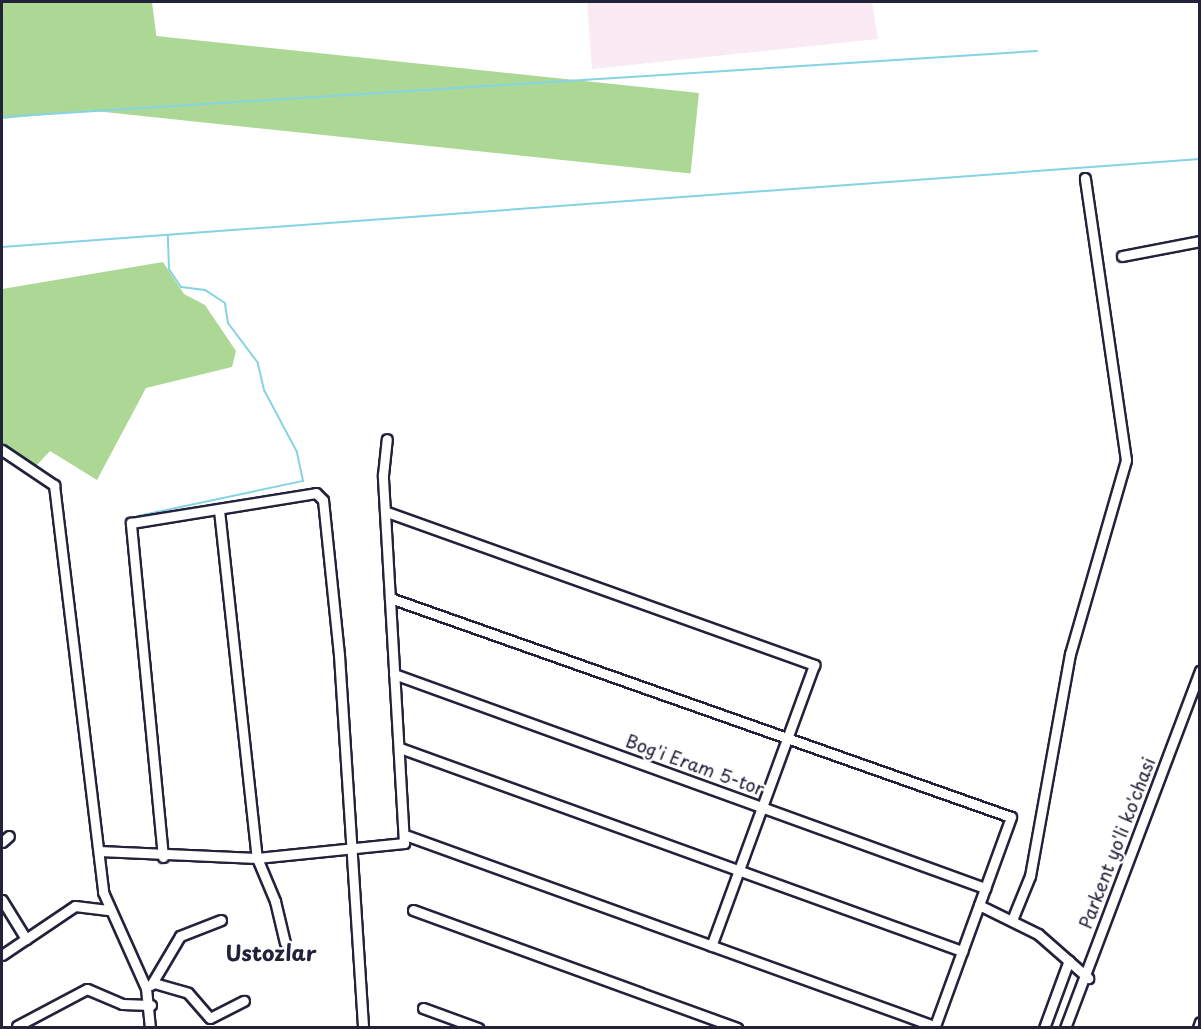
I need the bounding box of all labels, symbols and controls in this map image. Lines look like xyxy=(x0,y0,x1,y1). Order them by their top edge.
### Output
street label: Bog'i Eram 5-tor xyxy=(623,730,767,800)
street label: Parkent yo'li ko'chasi xyxy=(1074,754,1160,932)
district label: Ustozlar xyxy=(226,939,316,965)

